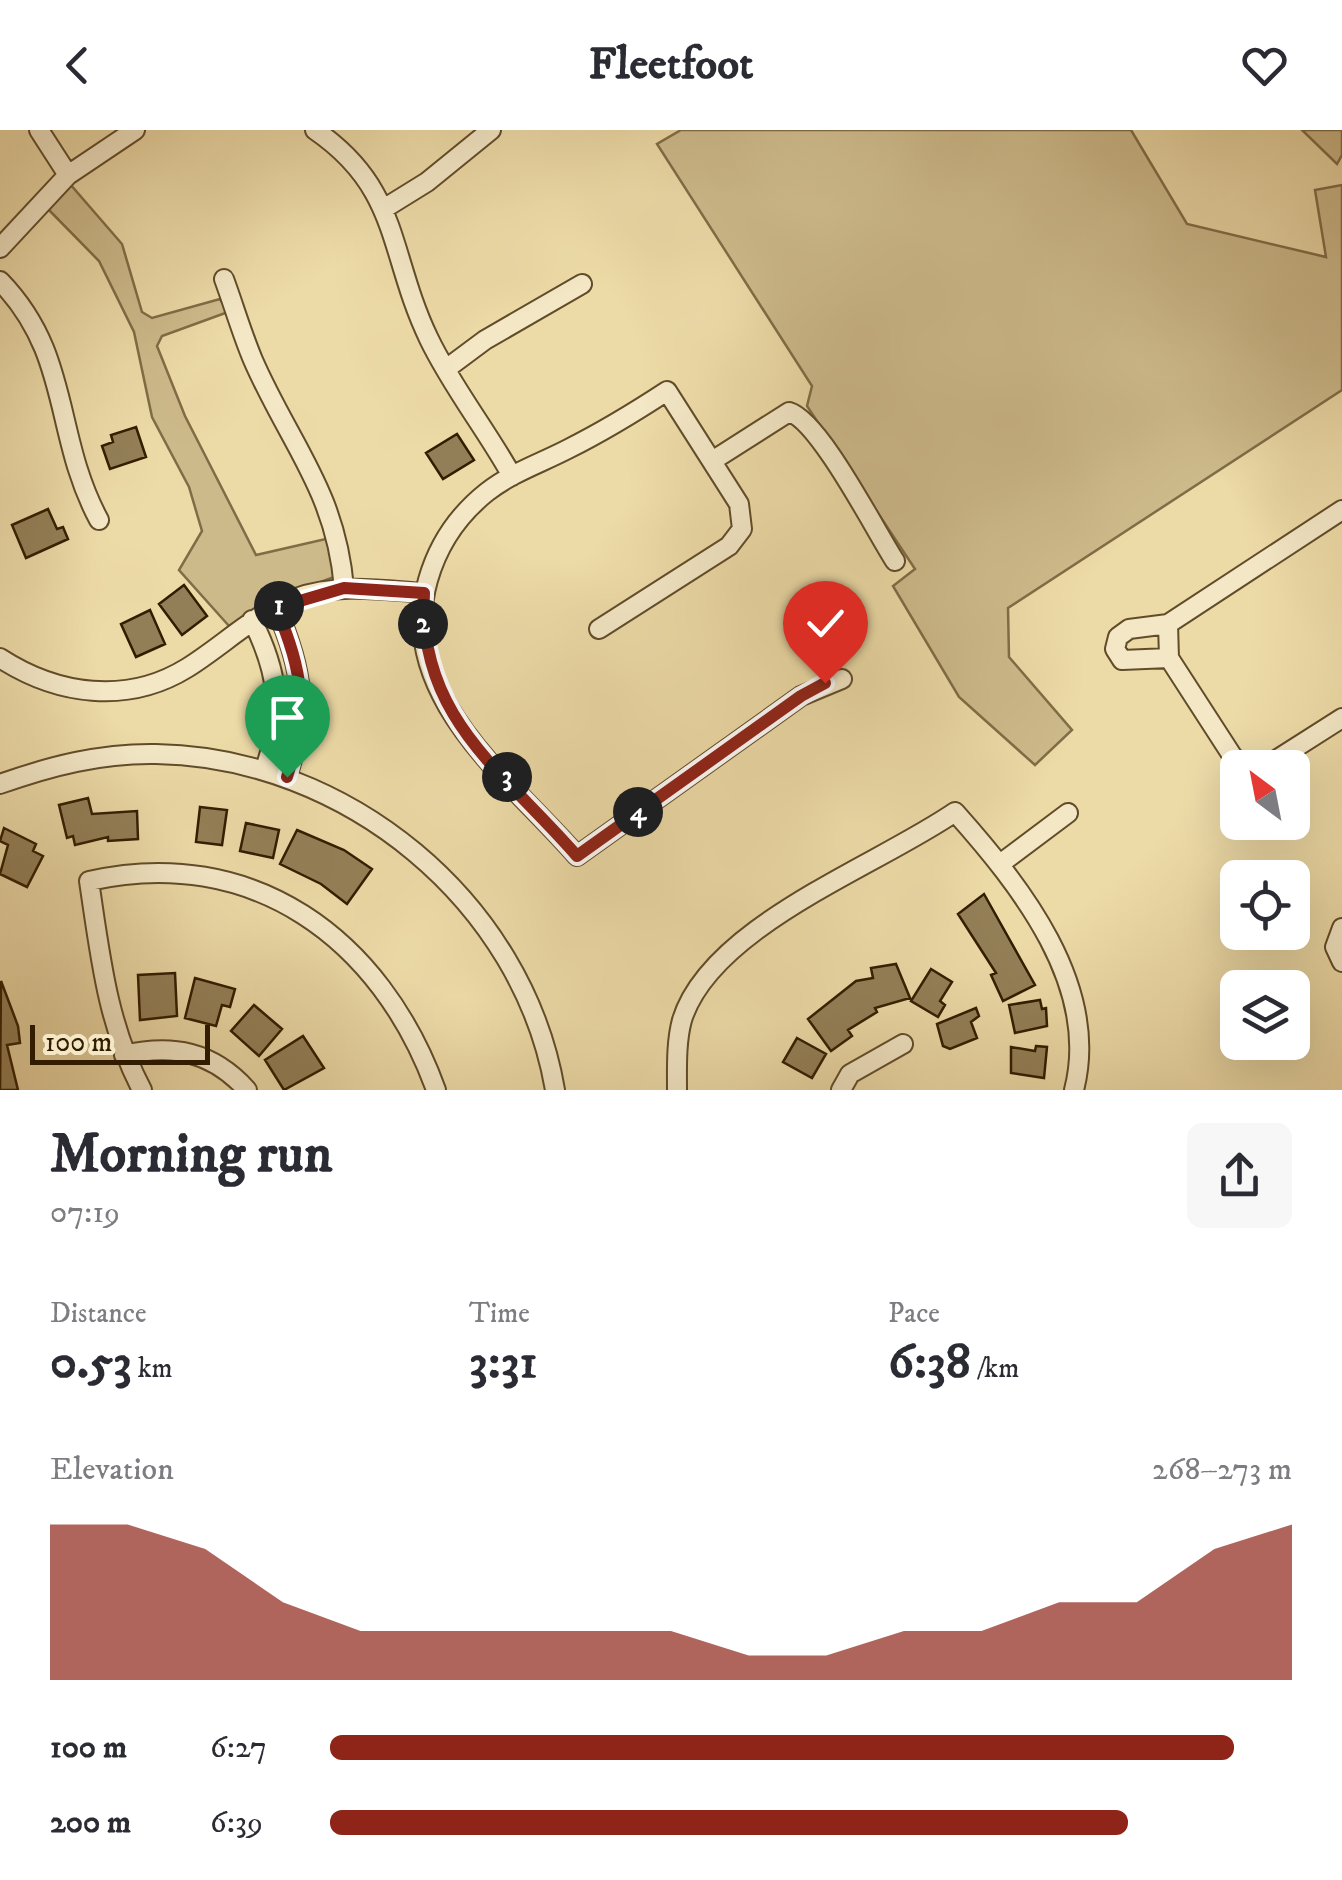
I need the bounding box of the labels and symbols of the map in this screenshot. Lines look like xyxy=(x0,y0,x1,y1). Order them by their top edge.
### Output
pin: 1 xyxy=(254,581,304,631)
pin xyxy=(783,581,868,684)
pin: 2 xyxy=(398,599,448,649)
pin xyxy=(245,675,330,778)
north arrow xyxy=(1220,750,1310,840)
pin: 3 xyxy=(482,752,532,802)
pin: 4 xyxy=(613,787,663,837)
scale bar xyxy=(30,1020,210,1064)

